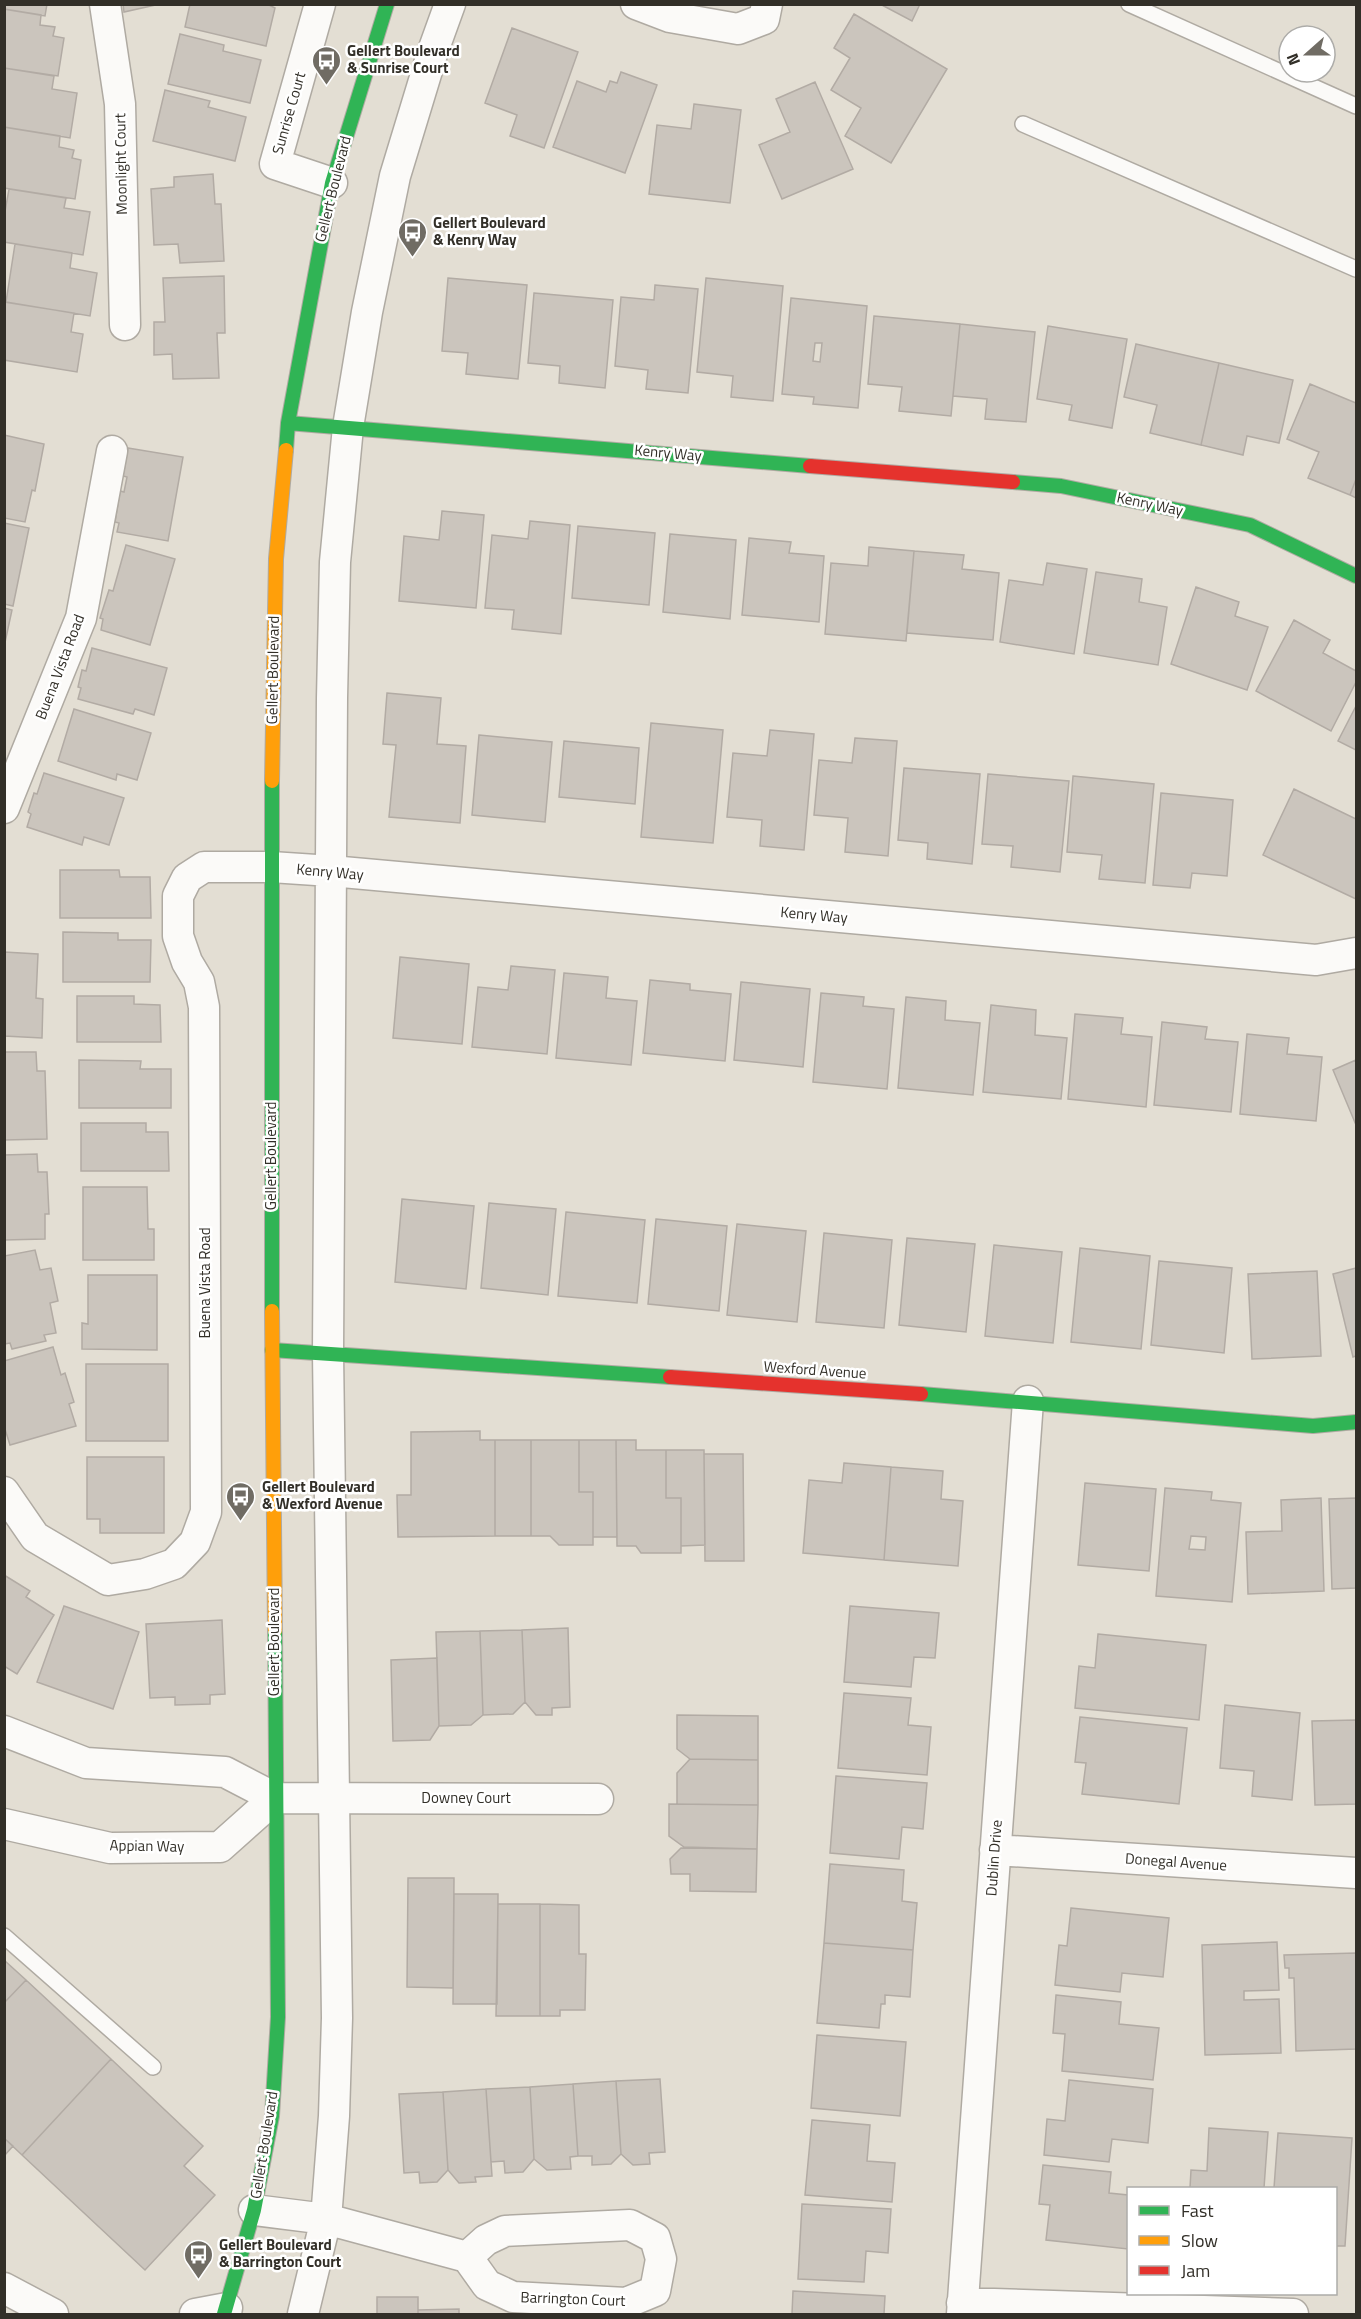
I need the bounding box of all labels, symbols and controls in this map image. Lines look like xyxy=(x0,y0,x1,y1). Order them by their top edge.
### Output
north arrow xyxy=(1277,24,1337,84)
place label: Gellert Boulevard & Sunrise Court xyxy=(347,39,460,79)
bus stop icon: Gellert Boulevard & Sunrise Court xyxy=(310,44,342,86)
text: N xyxy=(1280,50,1306,69)
street label: Sunrise Court xyxy=(266,68,311,157)
street label: Moonlight Court xyxy=(108,112,133,215)
street label: Gellert Boulevard xyxy=(308,133,357,244)
place label: Gellert Boulevard & Kenry Way xyxy=(433,211,546,251)
bus stop icon: Gellert Boulevard & Kenry Way xyxy=(396,216,428,258)
street label: Kenry Way xyxy=(633,438,703,467)
street label: Kenry Way xyxy=(1115,485,1185,522)
street label: Buena Vista Road xyxy=(29,611,90,723)
street label: Gellert Boulevard xyxy=(260,615,285,725)
street label: Kenry Way xyxy=(295,857,365,886)
street label: Kenry Way xyxy=(779,900,849,929)
street label: Gellert Boulevard xyxy=(259,1102,282,1210)
street label: Buena Vista Road xyxy=(193,1227,216,1339)
street label: Wexford Avenue xyxy=(763,1354,867,1385)
place label: Gellert Boulevard & Wexford Avenue xyxy=(262,1475,383,1515)
bus stop icon: Gellert Boulevard & Wexford Avenue xyxy=(225,1480,257,1522)
street label: Gellert Boulevard xyxy=(262,1588,285,1696)
street label: Downey Court xyxy=(421,1786,511,1809)
street label: Dublin Drive xyxy=(979,1819,1008,1897)
street label: Appian Way xyxy=(109,1833,185,1858)
street label: Donegal Avenue xyxy=(1124,1846,1228,1877)
street label: Gellert Boulevard xyxy=(244,2089,283,2200)
legend xyxy=(1127,2187,1337,2295)
text: Fast xyxy=(1181,2197,1214,2224)
text: Slow xyxy=(1181,2227,1218,2254)
place label: Gellert Boulevard & Barrington Court xyxy=(219,2233,342,2273)
bus stop icon: Gellert Boulevard & Barrington Court xyxy=(182,2238,214,2280)
text: Jam xyxy=(1181,2257,1210,2284)
street label: Barrington Court xyxy=(520,2285,627,2312)

